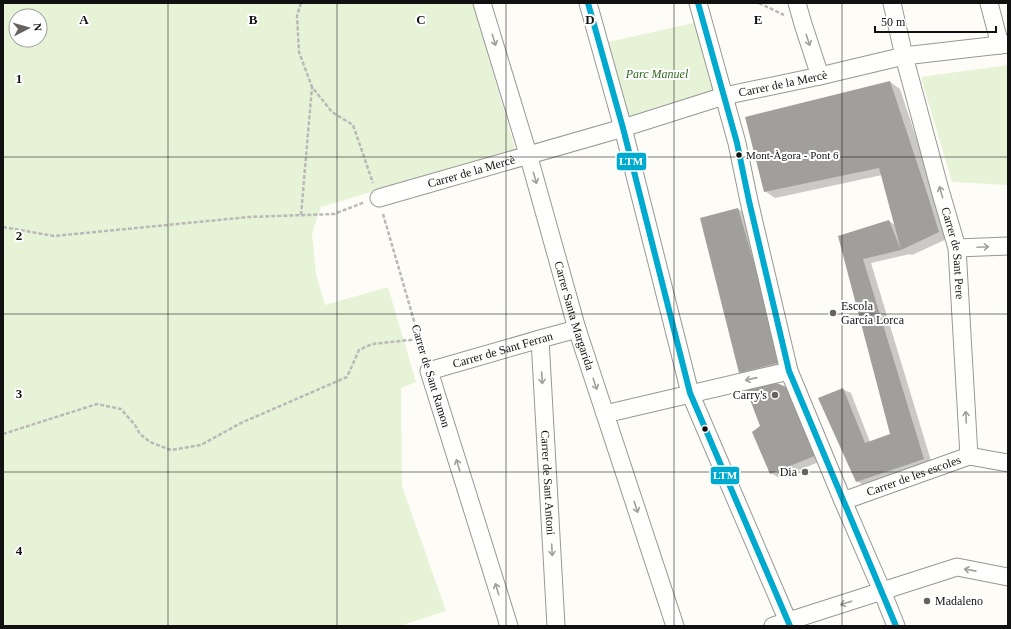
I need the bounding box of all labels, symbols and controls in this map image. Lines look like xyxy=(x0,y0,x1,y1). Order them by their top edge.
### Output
north arrow xyxy=(8,8,48,48)
scale bar xyxy=(875,8,996,34)
text: A xyxy=(79,12,89,27)
text: B xyxy=(249,12,258,27)
text: C xyxy=(416,12,426,27)
text: D xyxy=(585,12,595,27)
text: E xyxy=(754,12,762,27)
text: 50 m xyxy=(881,15,906,29)
text: N xyxy=(32,22,44,32)
one-way arrow xyxy=(805,33,812,46)
one-way arrow xyxy=(491,34,498,47)
park label: Parc Manuel xyxy=(625,67,689,81)
street label: Carrer de la Mercè xyxy=(737,67,829,100)
text: 1 xyxy=(16,71,22,86)
place label: Mont-Àgora - Pont 6 xyxy=(746,149,839,161)
marker: Mont-Àgora - Pont 6 xyxy=(734,150,744,160)
street label: Carrer de la Mercè xyxy=(426,152,517,191)
line badge: LTM xyxy=(616,152,647,171)
text: LTM xyxy=(619,155,644,167)
one-way arrow xyxy=(532,172,539,185)
one-way arrow xyxy=(936,185,944,198)
street label: Carrer de Sant Pere xyxy=(938,205,967,300)
text: 2 xyxy=(16,228,22,243)
one-way arrow xyxy=(976,243,989,251)
street label: Carrer Santa Margarida xyxy=(551,260,597,373)
place label: Escola García Lorca xyxy=(841,299,905,327)
marker: Escola García Lorca xyxy=(828,308,838,318)
street label: Carrer de Sant Ramon xyxy=(409,323,453,429)
street label: Carrer de Sant Ferran xyxy=(451,329,554,371)
one-way arrow xyxy=(538,371,546,384)
one-way arrow xyxy=(745,376,758,384)
one-way arrow xyxy=(592,377,599,390)
text: 3 xyxy=(16,386,23,401)
place label: Carry's xyxy=(733,388,767,402)
marker: Carry's xyxy=(770,390,780,400)
one-way arrow xyxy=(963,411,970,424)
unlabelled marker xyxy=(700,424,710,434)
street label: Carrer de Sant Antoni xyxy=(538,430,558,536)
street label: Carrer de les escoles xyxy=(865,452,963,499)
one-way arrow xyxy=(454,458,461,471)
place label: Dia xyxy=(780,465,798,479)
line badge: LTM xyxy=(710,466,740,485)
marker: Dia xyxy=(800,467,810,477)
text: LTM xyxy=(713,469,738,481)
one-way arrow xyxy=(633,500,640,513)
text: 4 xyxy=(16,543,23,558)
one-way arrow xyxy=(548,543,555,556)
one-way arrow xyxy=(964,565,977,573)
one-way arrow xyxy=(493,582,500,595)
place label: Madaleno xyxy=(935,594,983,608)
marker: Madaleno xyxy=(922,596,932,606)
one-way arrow xyxy=(840,599,852,607)

